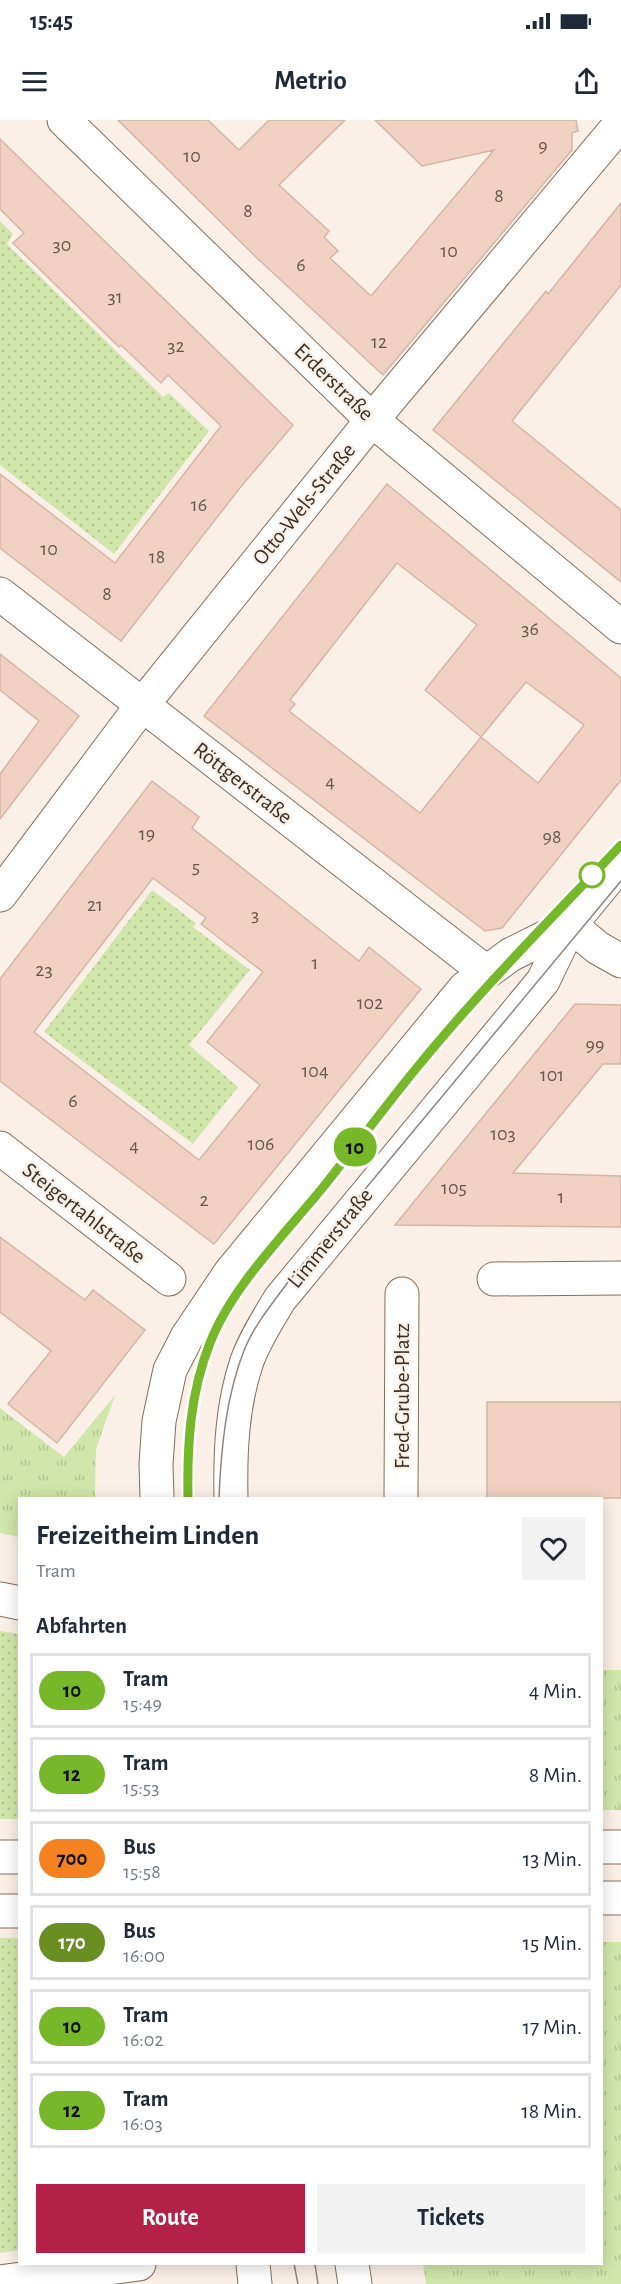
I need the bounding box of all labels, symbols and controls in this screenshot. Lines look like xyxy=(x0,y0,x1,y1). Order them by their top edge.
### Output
text: 15:45 xyxy=(30,10,73,32)
icon: menu xyxy=(18,65,51,98)
icon: share xyxy=(570,65,603,98)
text: Metrio xyxy=(274,67,347,94)
house number: 9 xyxy=(538,136,548,156)
house number: 10 xyxy=(183,146,201,166)
house number: 8 xyxy=(494,186,504,206)
house number: 8 xyxy=(243,201,253,221)
house number: 30 xyxy=(53,235,71,255)
house number: 10 xyxy=(440,241,458,261)
house number: 6 xyxy=(296,255,306,275)
house number: 31 xyxy=(107,287,123,307)
house number: 12 xyxy=(371,332,387,352)
house number: 32 xyxy=(167,336,185,356)
street label: Erderstraße xyxy=(290,339,378,425)
street label: Otto-Wels-Straße xyxy=(248,439,360,569)
house number: 16 xyxy=(191,495,207,515)
house number: 10 xyxy=(40,539,58,559)
house number: 18 xyxy=(149,547,165,567)
house number: 8 xyxy=(102,584,112,604)
house number: 36 xyxy=(521,619,539,639)
street label: Röttgerstraße xyxy=(190,738,296,828)
house number: 4 xyxy=(325,772,335,792)
house number: 19 xyxy=(139,824,155,844)
house number: 98 xyxy=(543,827,561,847)
house number: 5 xyxy=(192,857,200,877)
unlabelled marker xyxy=(579,862,605,888)
house number: 21 xyxy=(87,895,103,915)
house number: 3 xyxy=(251,905,259,925)
house number: 1 xyxy=(312,953,318,973)
house number: 23 xyxy=(35,960,53,980)
house number: 102 xyxy=(357,993,383,1013)
house number: 99 xyxy=(586,1035,604,1055)
house number: 104 xyxy=(301,1061,329,1081)
house number: 101 xyxy=(540,1065,564,1085)
house number: 6 xyxy=(68,1091,78,1111)
house number: 103 xyxy=(490,1124,516,1144)
line badge: 10 xyxy=(328,1128,382,1166)
house number: 106 xyxy=(248,1134,274,1154)
house number: 4 xyxy=(129,1136,139,1156)
text: 10 xyxy=(346,1137,364,1158)
street label: Steigertahlstraße xyxy=(18,1158,150,1268)
house number: 105 xyxy=(441,1178,467,1198)
street label: Limmerstraße xyxy=(283,1184,377,1292)
house number: 1 xyxy=(558,1187,564,1207)
house number: 2 xyxy=(199,1190,209,1210)
street label: Fred-Grube-Platz xyxy=(391,1323,413,1469)
button: heart xyxy=(522,1517,585,1580)
text: Freizeitheim Linden xyxy=(36,1522,259,1550)
text: Tram xyxy=(36,1561,76,1581)
text: Abfahrten xyxy=(36,1615,127,1637)
text: Tram xyxy=(123,1668,168,1690)
text: 10 xyxy=(63,1680,81,1701)
text: 4 Min. xyxy=(529,1680,582,1702)
text: 15:49 xyxy=(123,1694,162,1714)
text: Tram xyxy=(123,1752,168,1774)
text: 12 xyxy=(63,1764,81,1785)
text: 8 Min. xyxy=(529,1764,582,1786)
text: 15:53 xyxy=(123,1778,159,1798)
text: Bus xyxy=(123,1836,156,1858)
text: 700 xyxy=(57,1848,87,1869)
text: 13 Min. xyxy=(523,1848,582,1870)
text: 15:58 xyxy=(123,1862,161,1882)
text: Bus xyxy=(123,1920,156,1942)
text: 170 xyxy=(58,1932,86,1953)
text: 15 Min. xyxy=(523,1932,582,1954)
text: 16:00 xyxy=(123,1946,165,1966)
text: Tram xyxy=(123,2004,168,2026)
text: 10 xyxy=(63,2016,81,2037)
text: 17 Min. xyxy=(523,2016,582,2038)
text: 16:02 xyxy=(123,2030,164,2050)
text: Tram xyxy=(123,2088,168,2110)
text: 12 xyxy=(63,2100,81,2121)
text: 18 Min. xyxy=(521,2100,582,2122)
text: 16:03 xyxy=(123,2114,163,2134)
button: Route xyxy=(36,2184,305,2253)
button: Tickets xyxy=(317,2184,585,2253)

